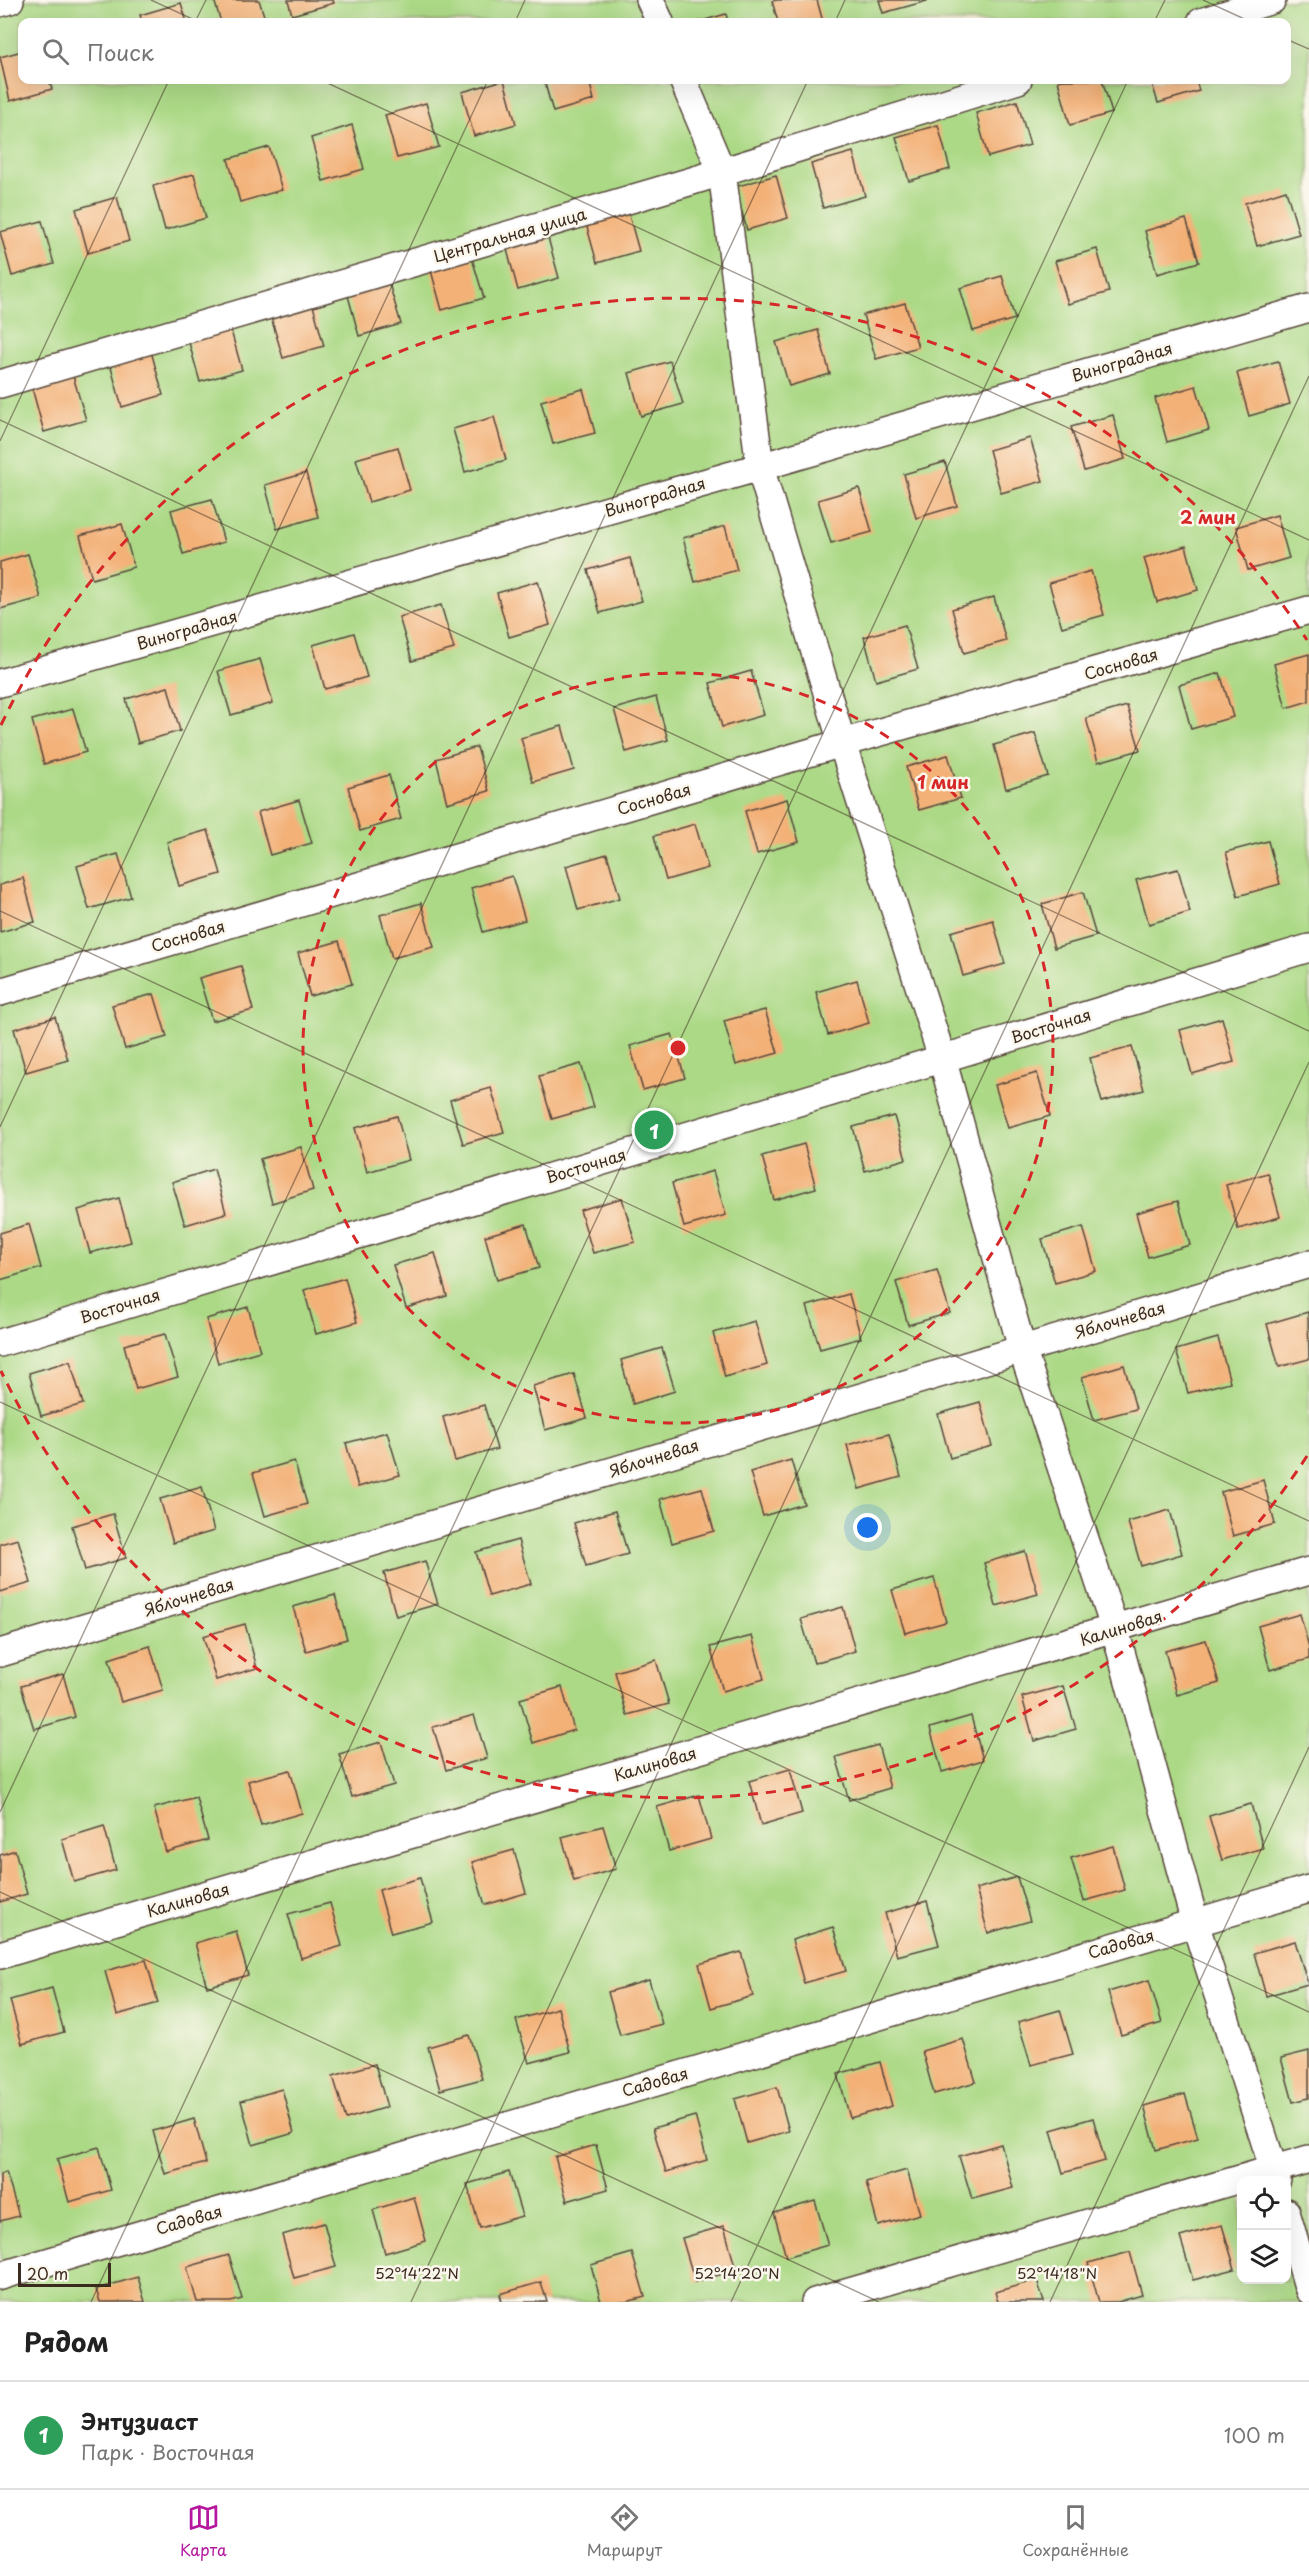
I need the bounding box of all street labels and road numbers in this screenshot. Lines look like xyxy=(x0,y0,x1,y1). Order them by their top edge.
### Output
street label: Центральная улица xyxy=(431,201,589,267)
street label: Виноградная xyxy=(1069,335,1175,387)
street label: Виноградная xyxy=(602,470,708,522)
street label: Виноградная xyxy=(134,603,240,655)
street label: Сосновая xyxy=(1081,641,1161,685)
street label: Сосновая xyxy=(614,776,694,820)
street label: Сосновая xyxy=(148,913,228,957)
street label: Восточная xyxy=(1008,1001,1094,1049)
street label: Восточная xyxy=(543,1141,629,1189)
street label: Восточная xyxy=(77,1281,163,1329)
street label: Яблочневая xyxy=(1072,1295,1168,1343)
street label: Яблочневая xyxy=(606,1432,702,1482)
street label: Яблочневая xyxy=(141,1571,237,1621)
street label: Калиновая xyxy=(1076,1603,1165,1651)
street label: Калиновая xyxy=(610,1740,699,1786)
street label: Калиновая xyxy=(143,1876,232,1922)
street label: Садовая xyxy=(1085,1922,1157,1964)
street label: Садовая xyxy=(619,2060,691,2102)
street label: Садовая xyxy=(153,2198,225,2240)

